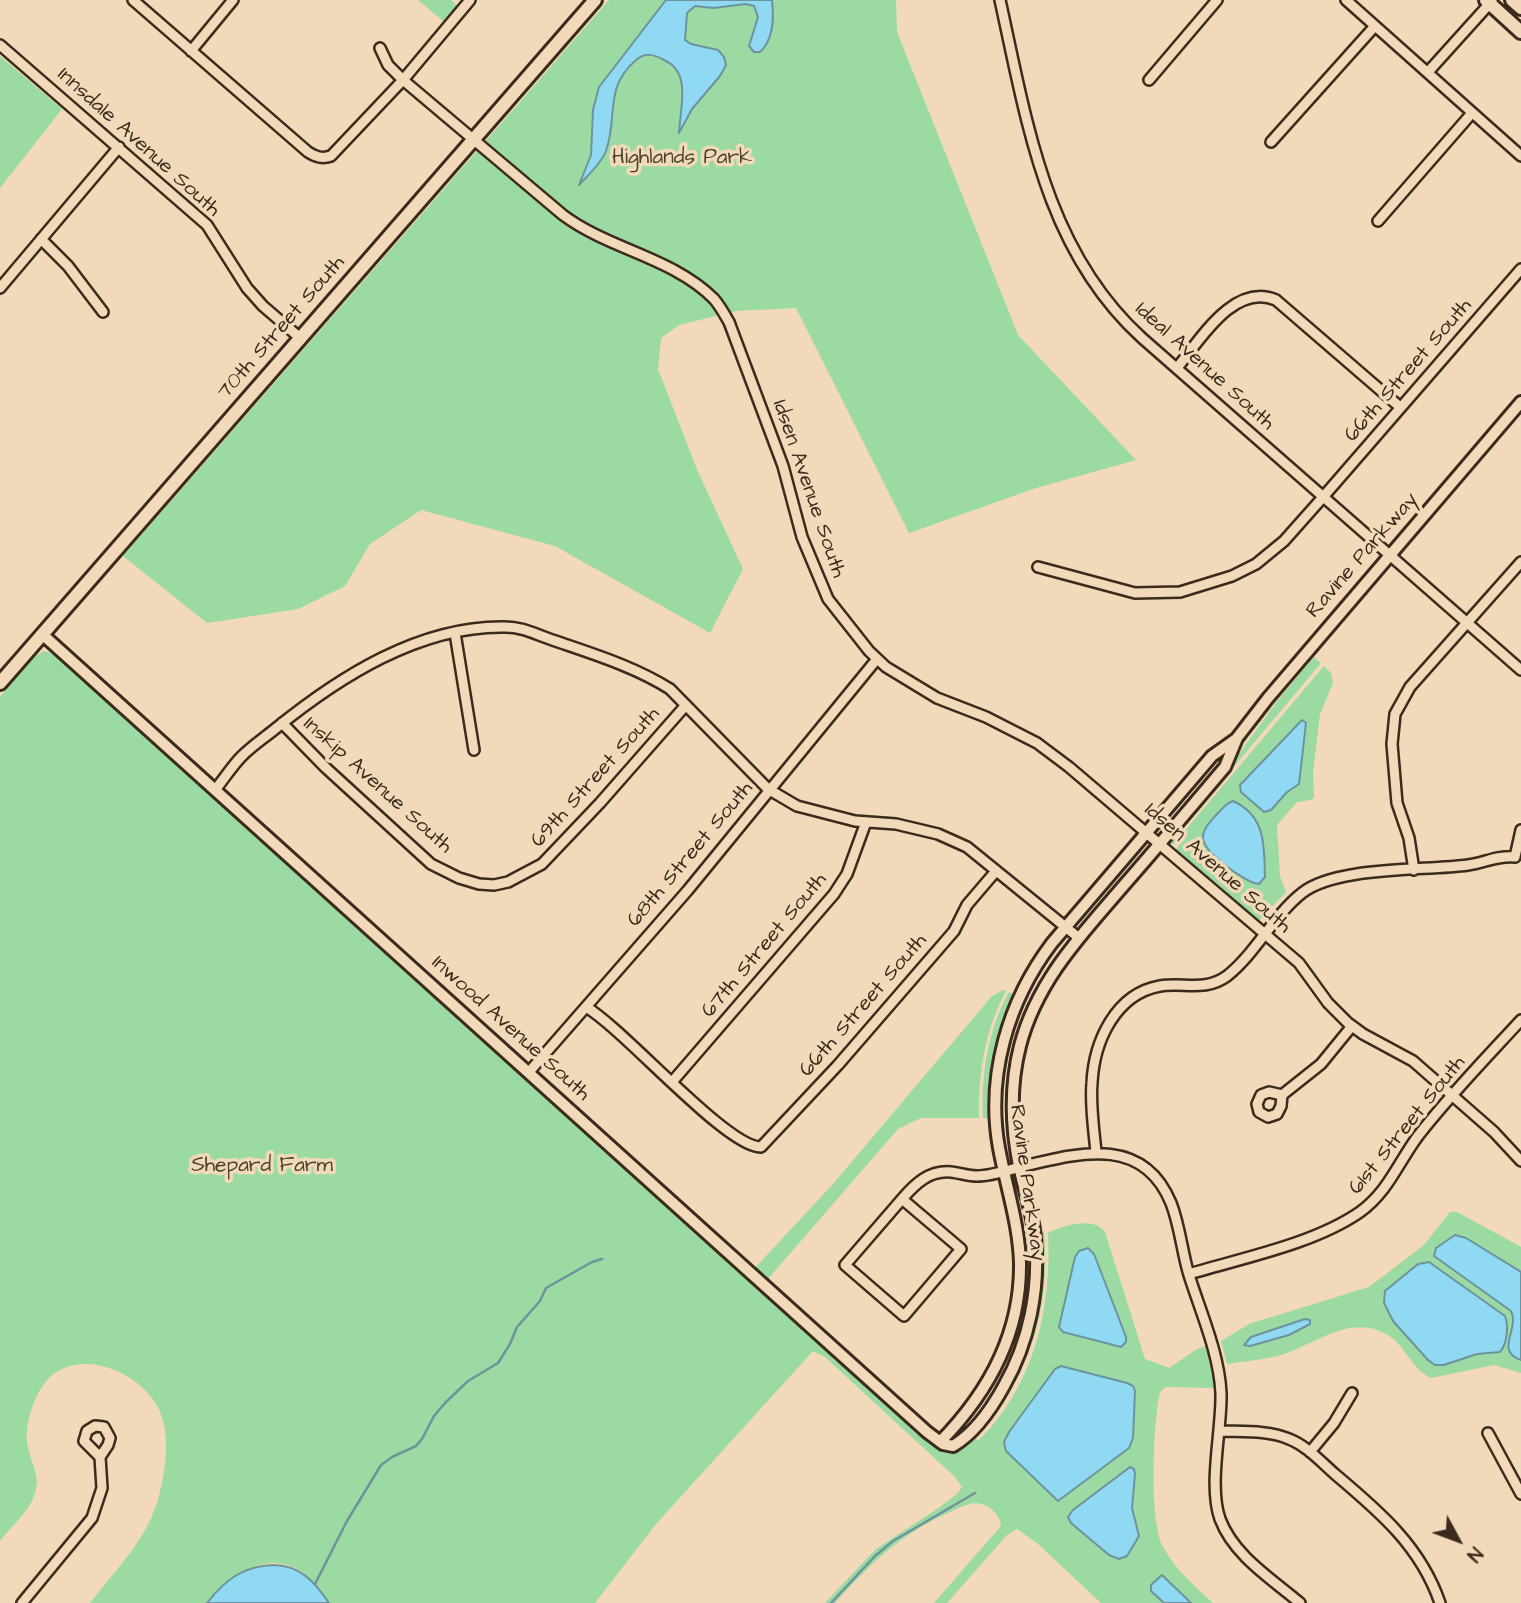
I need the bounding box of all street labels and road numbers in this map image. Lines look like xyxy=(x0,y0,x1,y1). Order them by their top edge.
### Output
street label: Innsdale Avenue South xyxy=(51,63,225,223)
street label: 70th Street South xyxy=(213,251,351,405)
street label: 66th Street South xyxy=(1340,294,1478,448)
street label: Ideal Avenue South xyxy=(1129,298,1279,436)
street label: Idsen Avenue South xyxy=(766,397,850,581)
street label: Ravine Parkway xyxy=(1302,488,1424,624)
street label: 69th Street South xyxy=(526,703,666,853)
street label: Inskip Avenue South xyxy=(297,712,457,860)
street label: 68th Street South xyxy=(623,777,759,933)
street label: Idsen Avenue South xyxy=(1138,798,1296,940)
street label: 67th Street South xyxy=(697,868,833,1024)
street label: 66th Street South xyxy=(795,929,933,1083)
street label: Inwood Avenue South xyxy=(425,951,595,1107)
street label: 61st Street South xyxy=(1344,1051,1472,1201)
street label: Ravine Parkway xyxy=(1003,1103,1049,1263)

